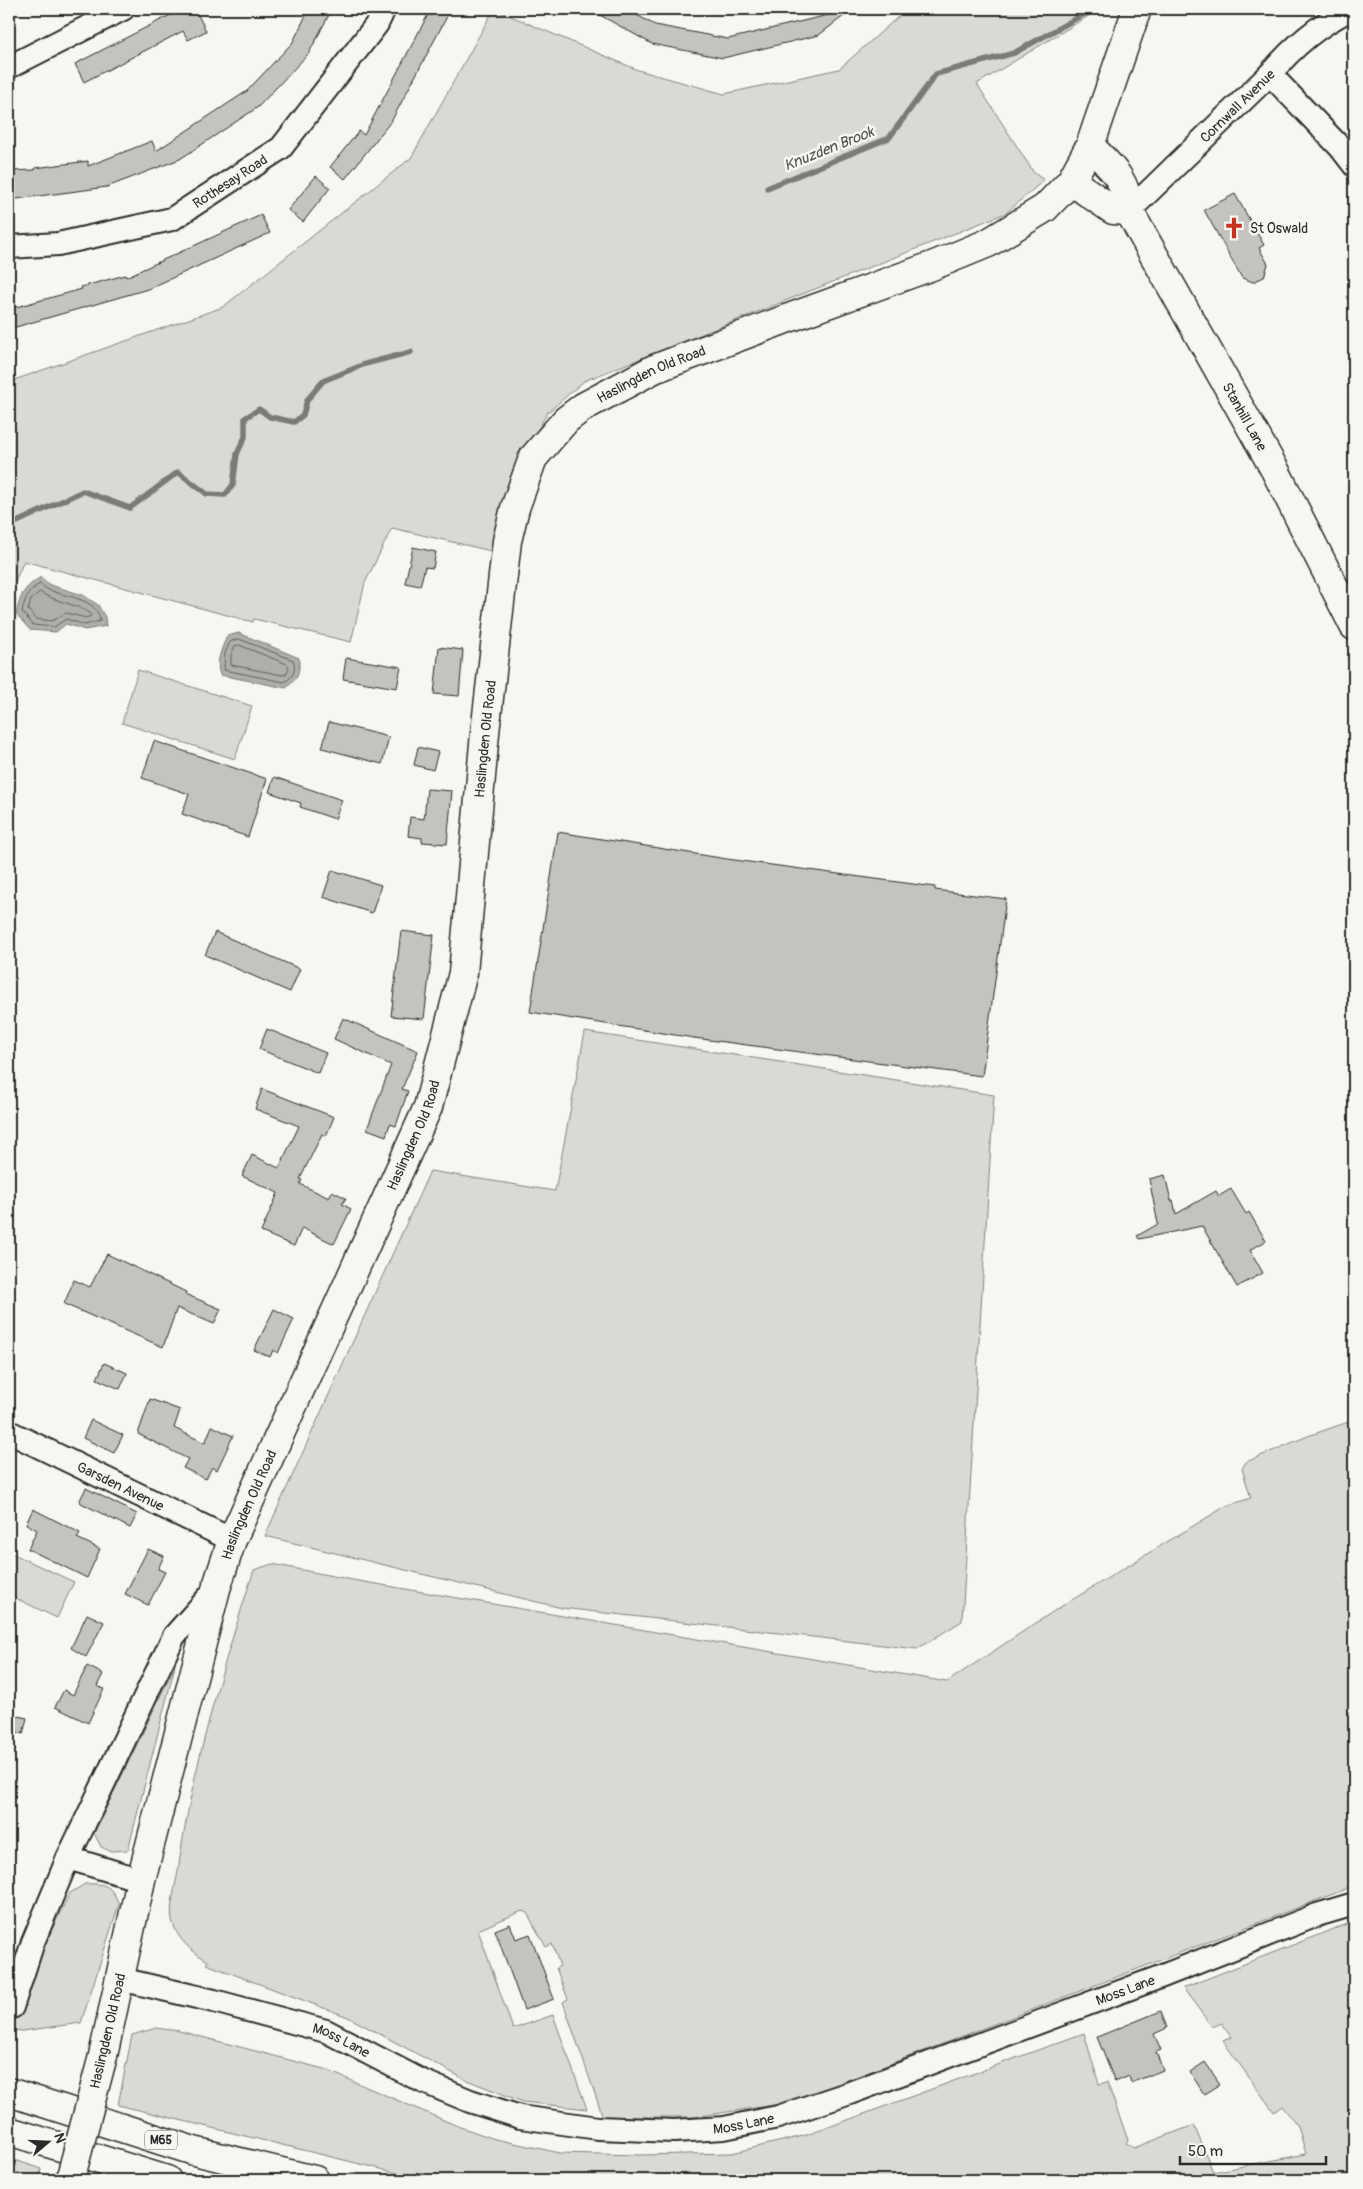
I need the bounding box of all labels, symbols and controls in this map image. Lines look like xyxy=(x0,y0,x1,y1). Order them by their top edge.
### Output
street label: Cornwall Avenue xyxy=(1196,66,1278,146)
water label: Knuzden Brook xyxy=(781,122,878,176)
street label: Rothesay Road xyxy=(189,151,271,212)
church icon: St Oswald xyxy=(1221,215,1247,241)
place label: St Oswald xyxy=(1250,220,1308,237)
street label: Haslingden Old Road xyxy=(594,342,708,407)
street label: Stanhill Lane xyxy=(1219,379,1271,454)
street label: Haslingden Old Road xyxy=(471,679,500,798)
street label: Haslingden Old Road xyxy=(383,1078,443,1193)
street label: Haslingden Old Road xyxy=(218,1447,280,1562)
street label: Garsden Avenue xyxy=(74,1458,167,1514)
street label: Haslingden Old Road xyxy=(86,1971,130,2090)
street label: Moss Lane xyxy=(1093,1971,1157,2009)
street label: Moss Lane xyxy=(311,2019,373,2061)
street label: Moss Lane xyxy=(712,2109,776,2137)
north arrow xyxy=(22,2116,72,2166)
road number: M65 xyxy=(145,2130,177,2150)
text: N xyxy=(50,2131,69,2145)
scale bar xyxy=(1180,2134,1327,2166)
text: 50 m xyxy=(1188,2142,1223,2161)

